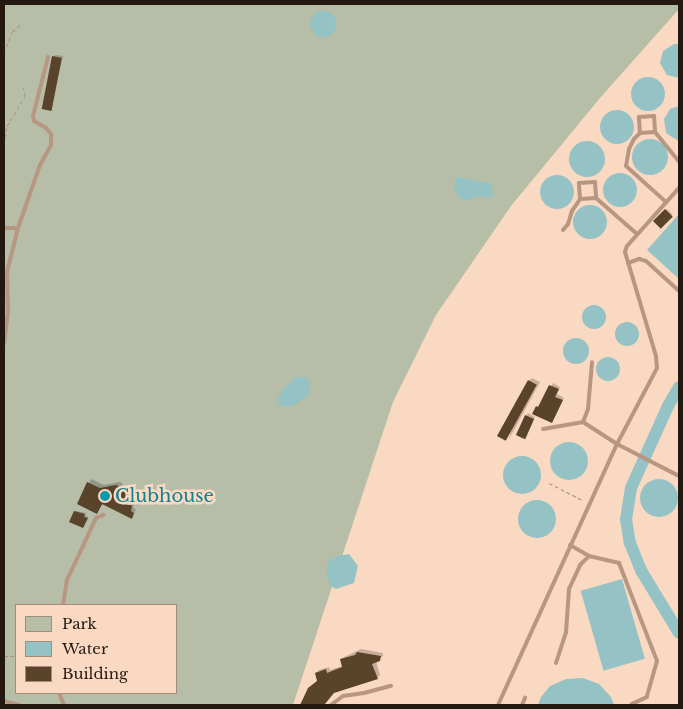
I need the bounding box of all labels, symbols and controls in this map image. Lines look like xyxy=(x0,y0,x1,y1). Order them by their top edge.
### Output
place label: Clubhouse xyxy=(115,485,214,507)
marker: Clubhouse xyxy=(99,490,111,502)
legend xyxy=(15,604,178,694)
text: Park xyxy=(62,614,97,633)
text: Water xyxy=(62,639,108,658)
text: Building xyxy=(62,664,128,683)

